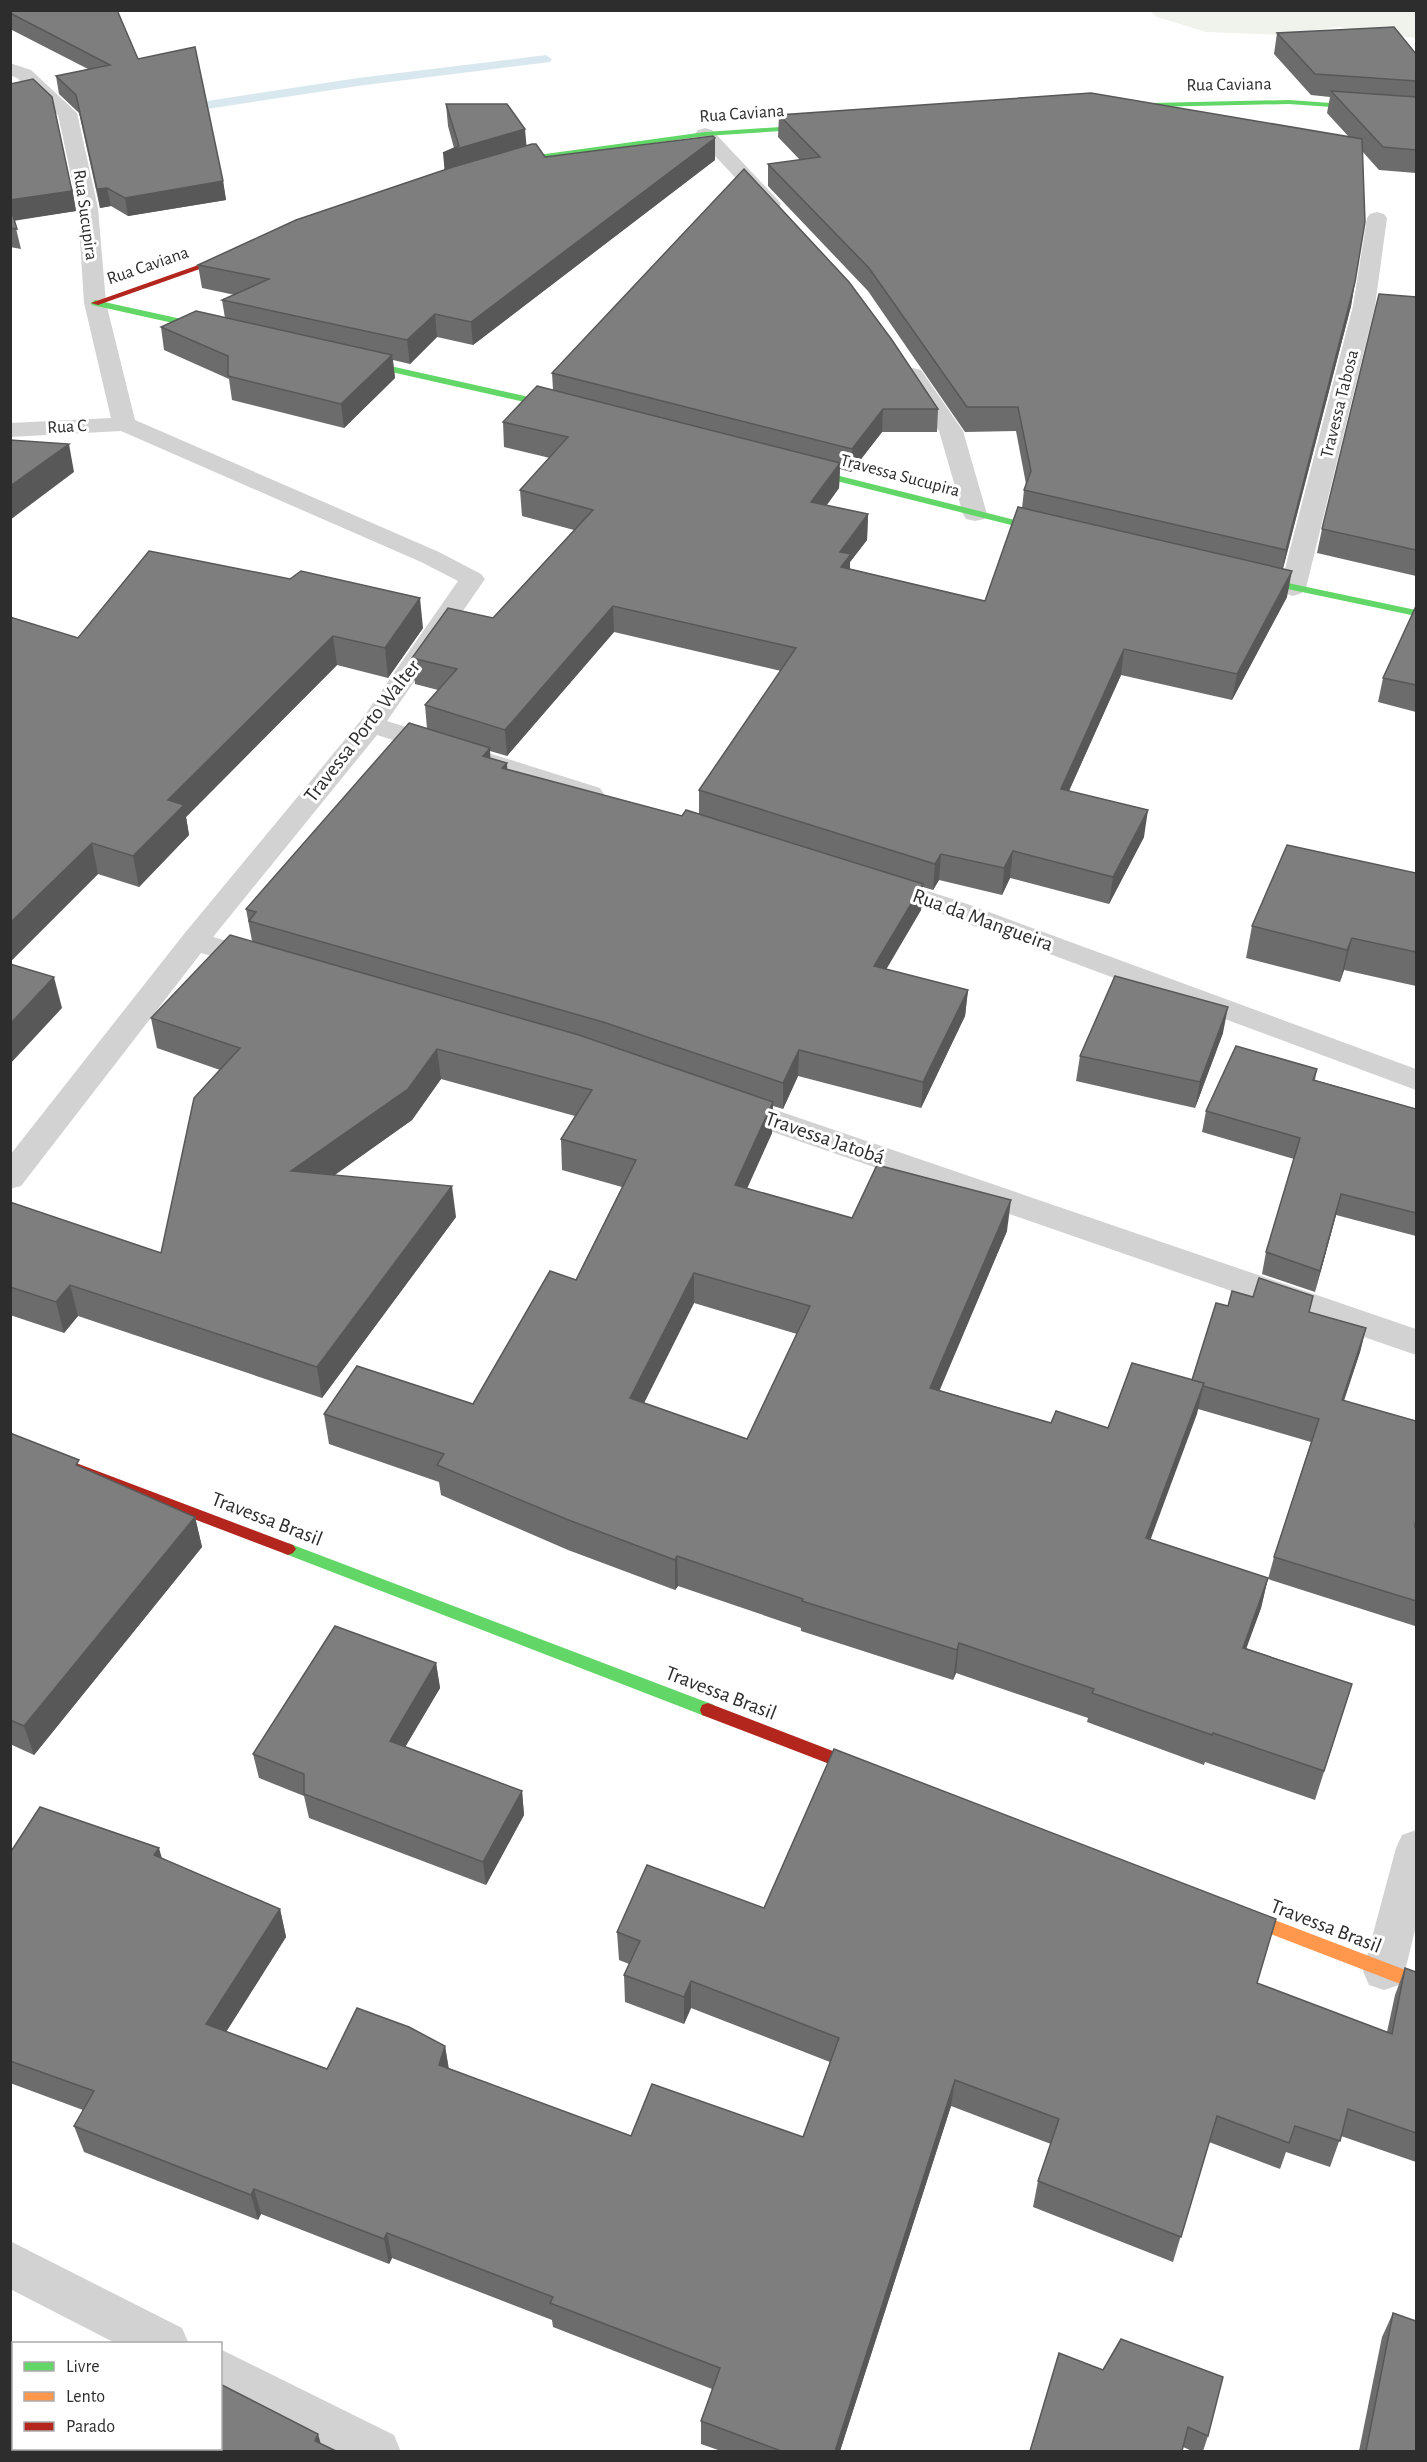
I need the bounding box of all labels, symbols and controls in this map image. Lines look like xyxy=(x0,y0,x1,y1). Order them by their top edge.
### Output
street label: Rua Caviana xyxy=(1186,75,1272,95)
street label: Rua Caviana xyxy=(699,102,785,126)
street label: Rua Sucupira xyxy=(70,169,100,261)
street label: Rua Caviana xyxy=(105,244,191,288)
street label: Travessa Tabosa xyxy=(1318,348,1362,460)
street label: Rua C xyxy=(47,417,87,437)
street label: Travessa Sucupira xyxy=(838,451,962,501)
street label: Travessa Porto Walter xyxy=(300,656,424,806)
street label: Rua da Mangueira xyxy=(910,885,1056,955)
street label: Travessa Jatobá xyxy=(763,1108,888,1168)
street label: Travessa Brasil xyxy=(208,1488,326,1550)
street label: Travessa Brasil xyxy=(662,1662,780,1724)
street label: Travessa Brasil xyxy=(1267,1895,1385,1957)
legend xyxy=(12,2342,222,2450)
text: Livre xyxy=(66,2358,100,2376)
text: Lento xyxy=(66,2388,105,2406)
text: Parado xyxy=(66,2418,115,2436)

